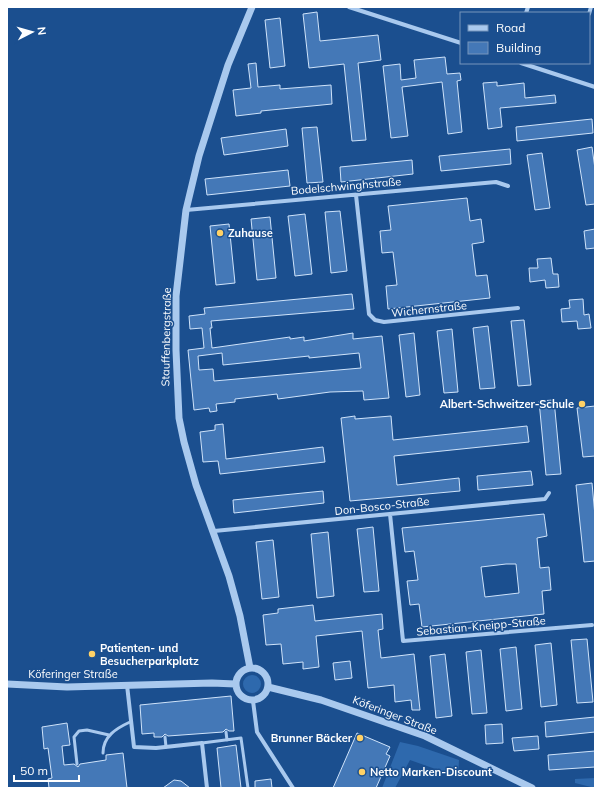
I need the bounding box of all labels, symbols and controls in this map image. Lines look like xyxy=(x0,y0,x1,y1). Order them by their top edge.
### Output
north arrow xyxy=(12,12,52,52)
legend xyxy=(460,12,590,64)
text: Road xyxy=(496,20,525,35)
text: N xyxy=(35,26,49,36)
text: Building xyxy=(496,40,541,55)
street label: Bodelschwinghstraße xyxy=(290,174,402,198)
place label: Zuhause xyxy=(228,226,273,240)
marker: Zuhause xyxy=(215,228,225,238)
street label: Stauffenbergstraße xyxy=(158,287,174,387)
street label: Wichernstraße xyxy=(391,298,467,320)
place label: Albert-Schweitzer-Schule xyxy=(440,397,574,411)
marker: Albert-Schweitzer-Schule xyxy=(577,399,587,409)
street label: Don-Bosco-Straße xyxy=(334,494,430,518)
street label: Sebastian-Kneipp-Straße xyxy=(416,613,546,639)
place label: Patienten- und Besucherparkplatz xyxy=(100,641,199,668)
marker: Patienten- und Besucherparkplatz xyxy=(87,649,97,659)
street label: Köferinger Straße xyxy=(28,667,118,681)
street label: Köferinger Straße xyxy=(351,692,439,738)
place label: Brunner Bäcker xyxy=(271,731,353,745)
marker: Brunner Bäcker xyxy=(355,733,365,743)
scale bar xyxy=(14,757,79,783)
text: 50 m xyxy=(20,763,48,778)
place label: Netto Marken-Discount xyxy=(370,765,492,779)
marker: Netto Marken-Discount xyxy=(357,767,367,777)

